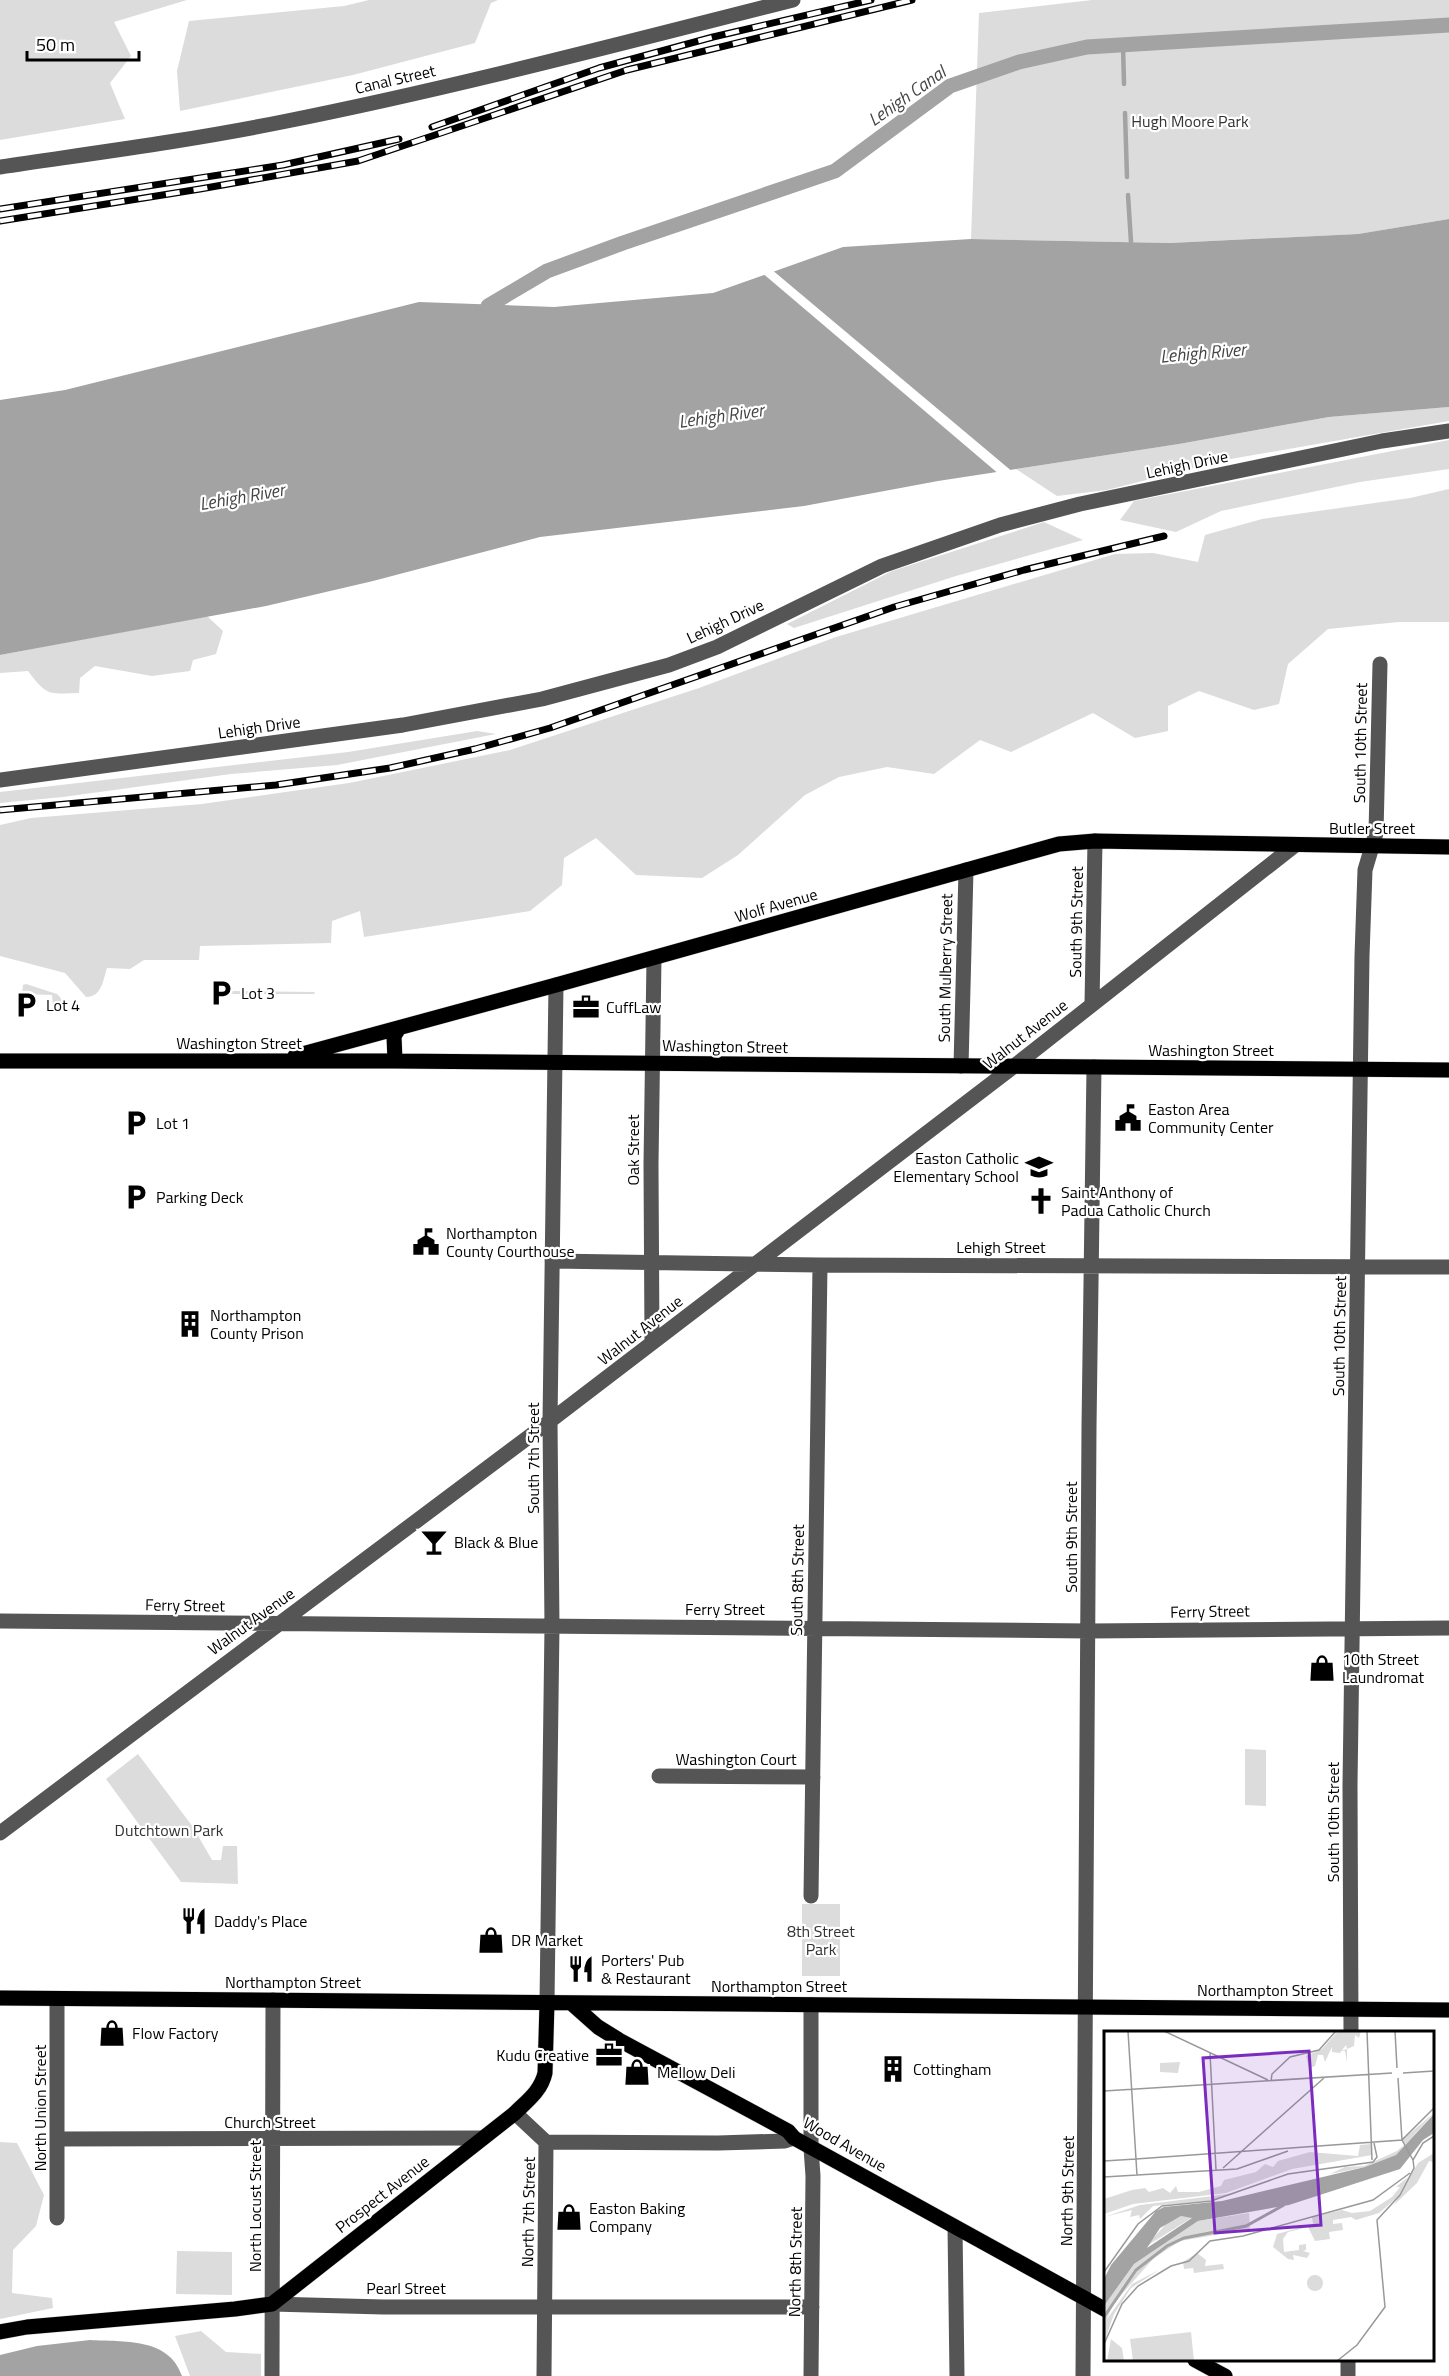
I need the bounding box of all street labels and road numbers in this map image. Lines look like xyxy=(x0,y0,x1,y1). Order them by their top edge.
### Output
street label: Canal Street xyxy=(352,58,438,100)
street label: Lehigh Drive xyxy=(1144,444,1230,484)
street label: Lehigh Drive xyxy=(682,593,768,649)
street label: South 10th Street xyxy=(1347,682,1373,803)
street label: Lehigh Drive xyxy=(216,709,302,745)
street label: Butler Street xyxy=(1329,816,1415,840)
street label: South 9th Street xyxy=(1063,866,1089,978)
street label: Wolf Avenue xyxy=(732,882,820,928)
street label: South Mulberry Street xyxy=(932,893,958,1043)
street label: Walnut Avenue xyxy=(977,993,1073,1075)
street label: Washington Street xyxy=(176,1031,302,1055)
street label: Washington Street xyxy=(662,1033,788,1059)
street label: Washington Street xyxy=(1148,1038,1274,1062)
street label: Oak Street xyxy=(621,1114,645,1186)
street label: Lehigh Street xyxy=(956,1235,1046,1259)
street label: South 10th Street xyxy=(1326,1275,1352,1396)
street label: Walnut Avenue xyxy=(592,1289,688,1371)
street label: South 7th Street xyxy=(521,1402,545,1514)
street label: South 9th Street xyxy=(1059,1481,1083,1593)
street label: South 8th Street xyxy=(784,1524,810,1636)
street label: Walnut Avenue xyxy=(203,1581,299,1661)
street label: Ferry Street xyxy=(145,1592,225,1618)
street label: Ferry Street xyxy=(685,1597,765,1621)
street label: Ferry Street xyxy=(1170,1598,1250,1624)
street label: Washington Court xyxy=(675,1747,797,1771)
street label: South 10th Street xyxy=(1321,1762,1345,1882)
street label: Northampton Street xyxy=(225,1970,361,1994)
street label: Northampton Street xyxy=(711,1974,847,1998)
street label: Northampton Street xyxy=(1197,1978,1333,2002)
street label: North Union Street xyxy=(28,2044,52,2171)
street label: Church Street xyxy=(224,2110,316,2134)
street label: Wood Avenue xyxy=(799,2110,891,2178)
street label: North 9th Street xyxy=(1054,2135,1080,2246)
street label: North Locust Street xyxy=(243,2140,267,2272)
street label: Prospect Avenue xyxy=(330,2150,434,2238)
street label: North 7th Street xyxy=(515,2156,541,2267)
street label: North 8th Street xyxy=(782,2206,808,2317)
street label: Pearl Street xyxy=(366,2276,446,2300)

